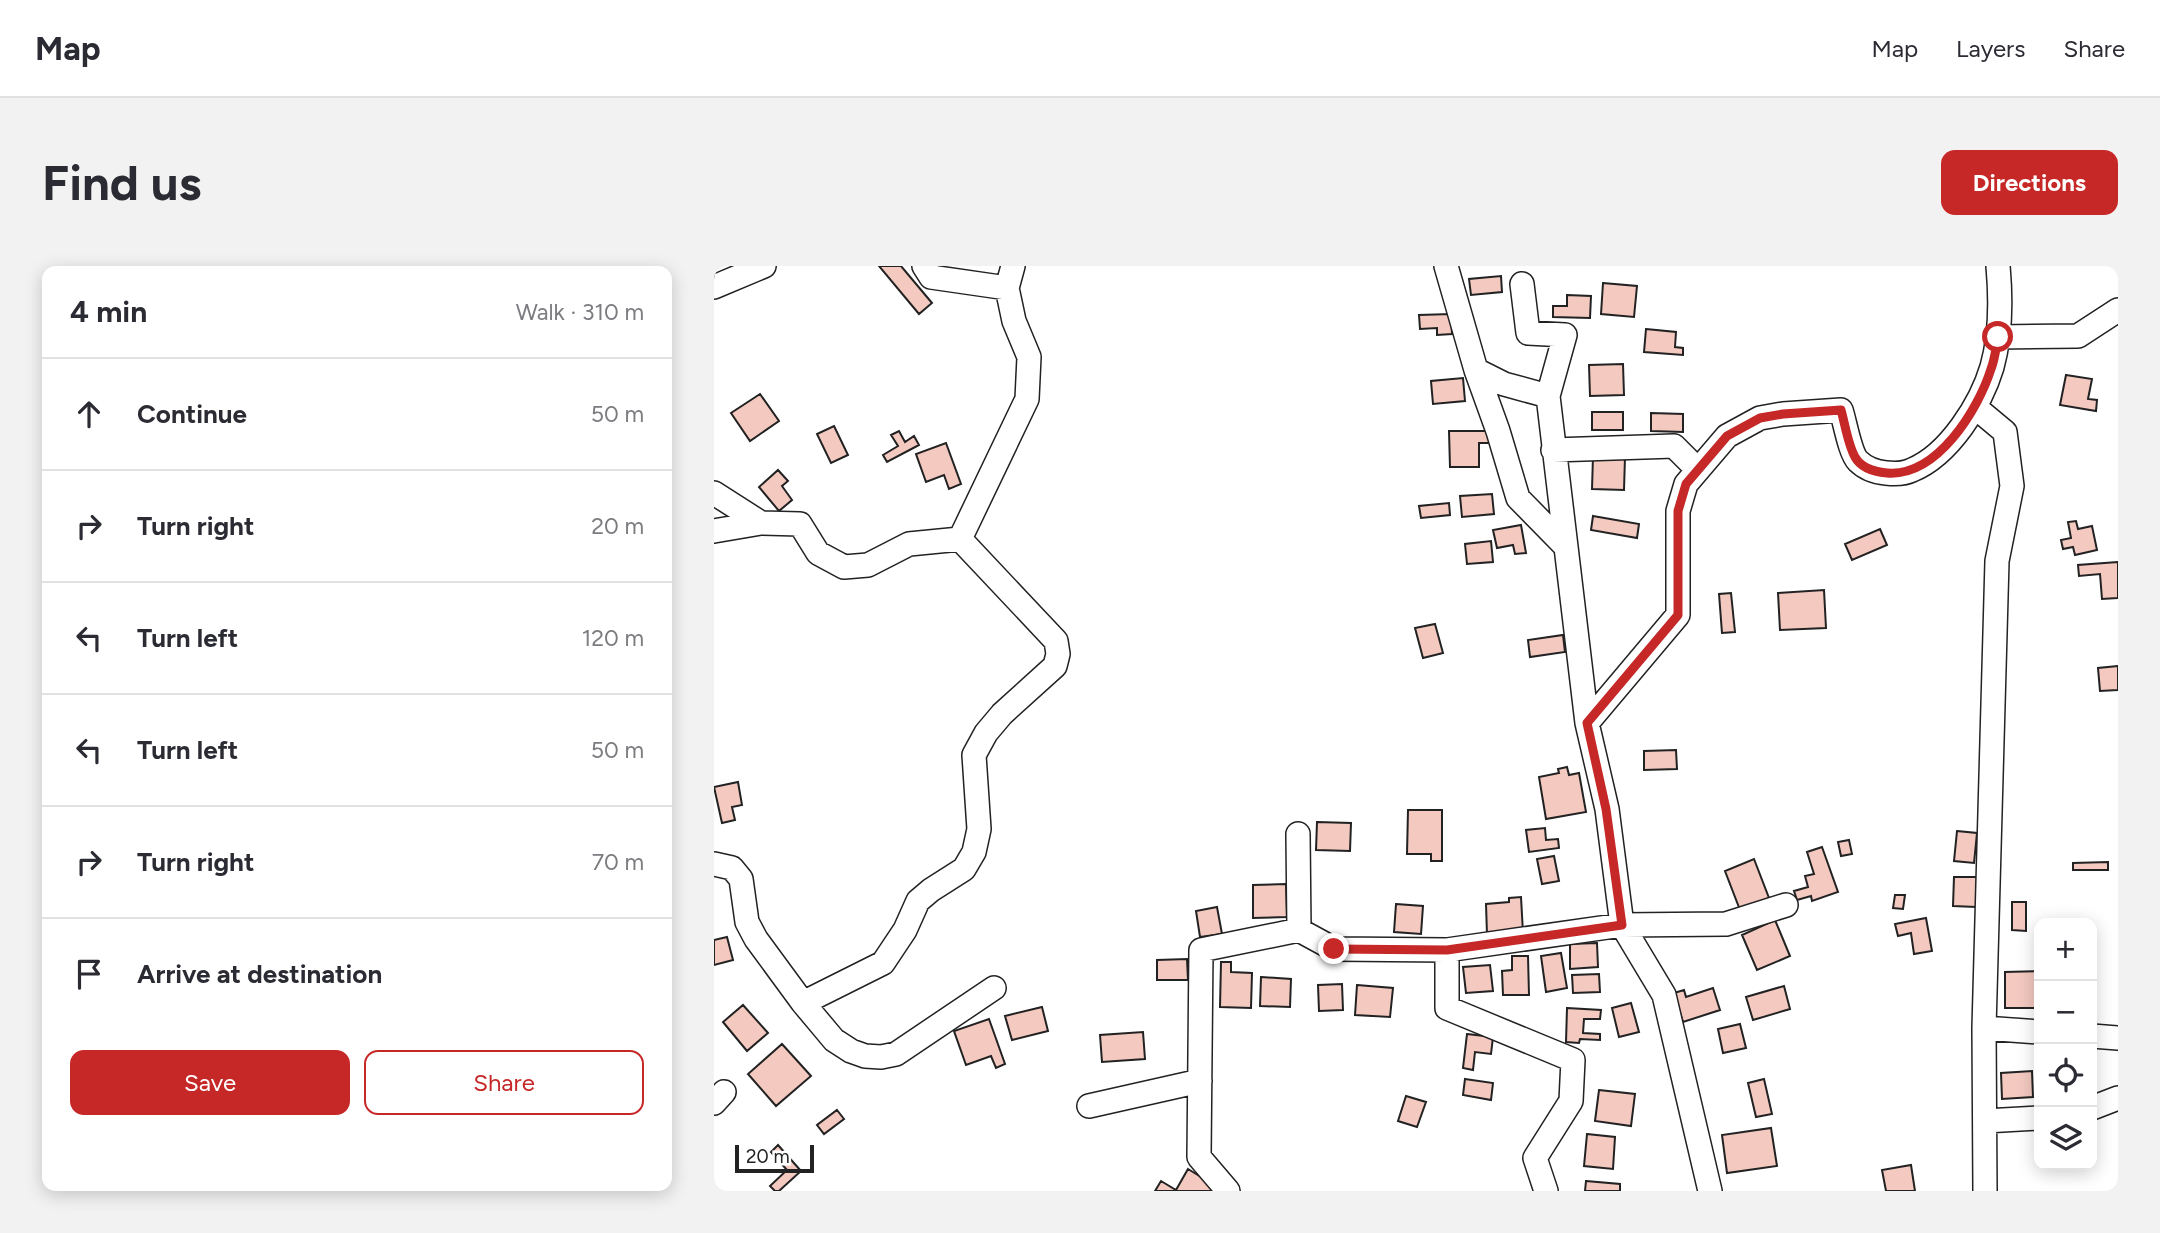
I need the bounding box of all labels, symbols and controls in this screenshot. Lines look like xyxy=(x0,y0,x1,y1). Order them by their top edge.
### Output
text: Map xyxy=(35,29,101,68)
text: Map xyxy=(1871,34,1918,63)
text: Layers xyxy=(1956,34,2025,63)
text: Share xyxy=(2063,34,2125,63)
button: Directions xyxy=(1941,150,2118,215)
text: Find us xyxy=(42,153,201,212)
text: 4 min xyxy=(70,293,147,330)
text: Walk · 310 m xyxy=(516,298,644,326)
route start xyxy=(1982,321,2013,352)
icon: ahead xyxy=(70,395,108,433)
text: Continue xyxy=(137,398,247,430)
text: 50 m xyxy=(591,400,644,428)
icon: right xyxy=(70,507,108,545)
text: Turn right xyxy=(137,510,254,542)
text: 20 m xyxy=(591,512,644,540)
icon: left xyxy=(70,619,108,657)
text: Turn left xyxy=(137,622,238,654)
text: 120 m xyxy=(582,624,644,652)
icon: left xyxy=(70,731,108,769)
text: Turn left xyxy=(137,734,238,766)
text: 50 m xyxy=(591,736,644,764)
icon: right xyxy=(70,843,108,881)
text: Turn right xyxy=(137,846,254,878)
text: 70 m xyxy=(592,848,644,876)
map controls xyxy=(2034,918,2097,1170)
button: + xyxy=(2034,918,2097,981)
route end xyxy=(1318,933,1349,964)
icon: arrive xyxy=(70,955,108,993)
text: Arrive at destination xyxy=(137,958,382,990)
button: − xyxy=(2034,981,2097,1044)
button: locate xyxy=(2034,1044,2097,1107)
button: Save xyxy=(70,1050,350,1115)
button: Share xyxy=(364,1050,644,1115)
button: layers xyxy=(2034,1107,2097,1170)
scale bar xyxy=(735,1142,814,1174)
text: 20 m xyxy=(746,1145,790,1168)

